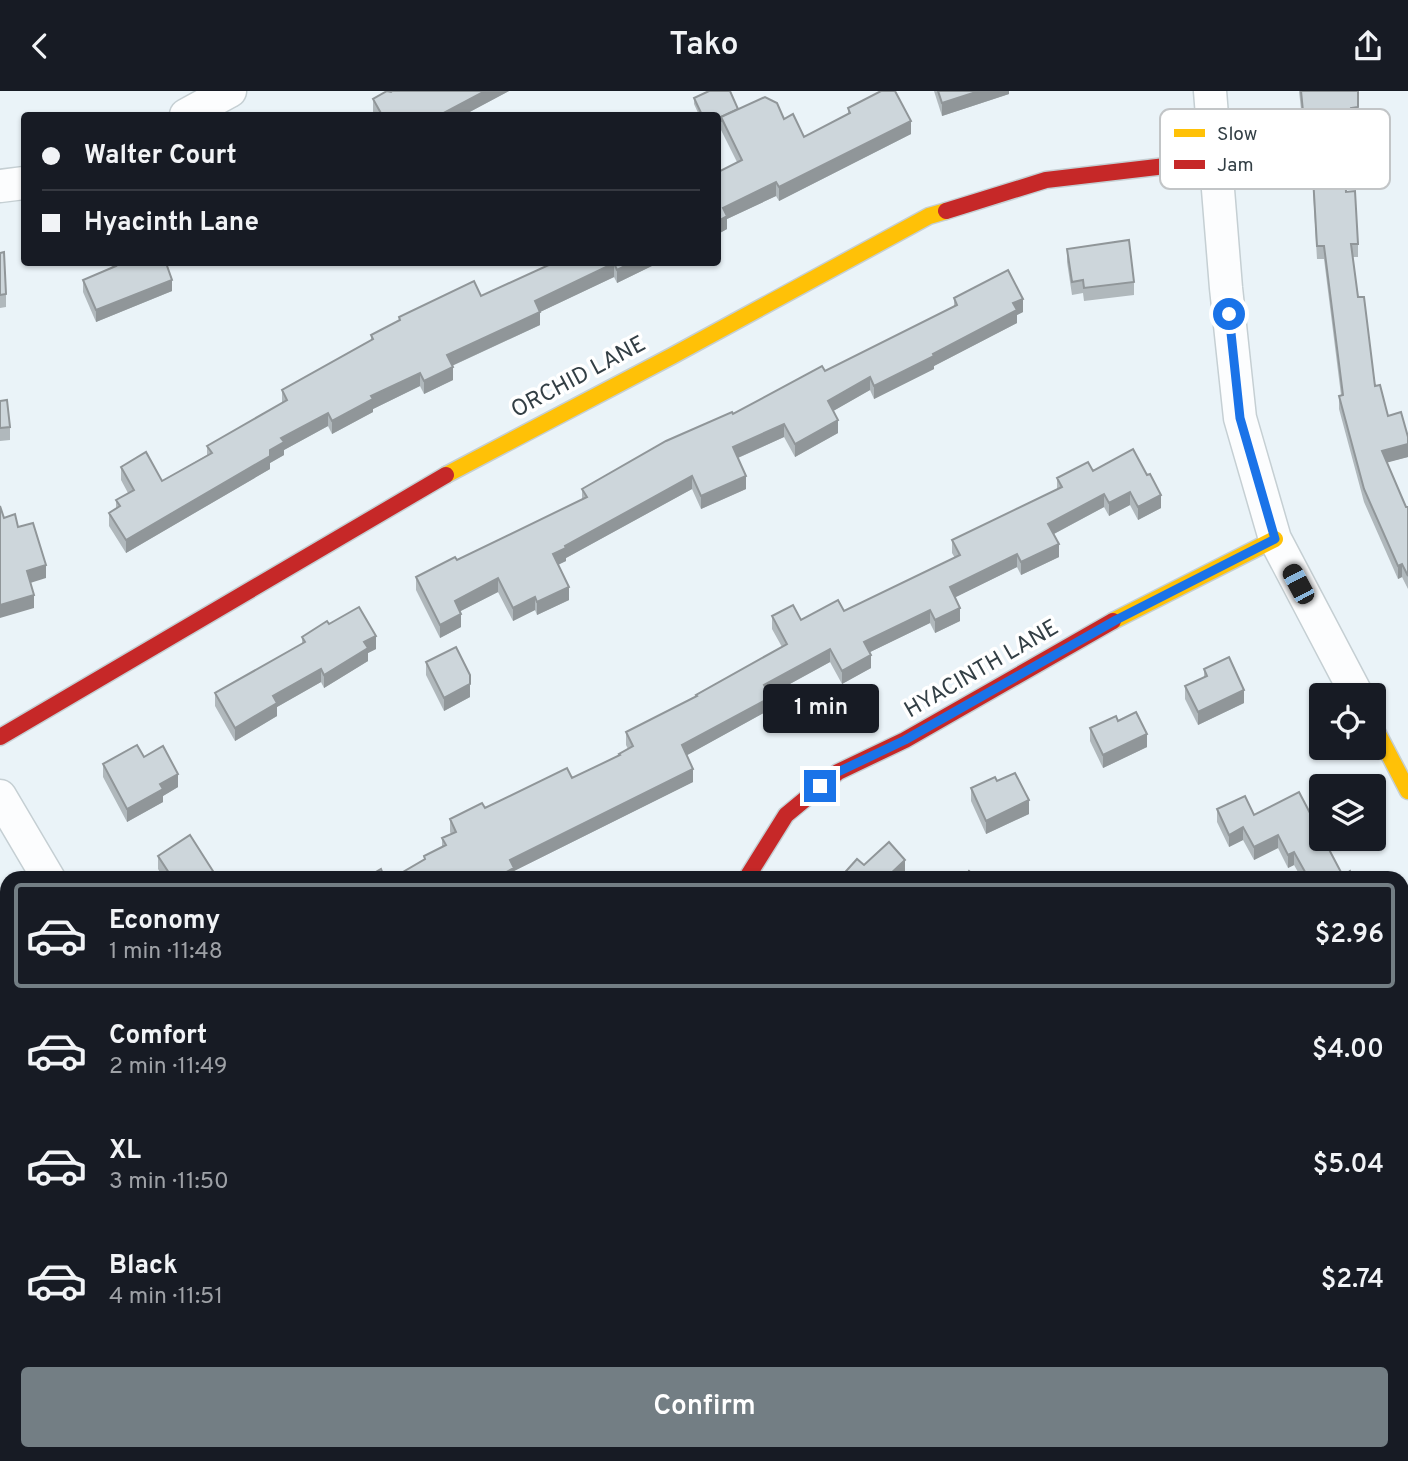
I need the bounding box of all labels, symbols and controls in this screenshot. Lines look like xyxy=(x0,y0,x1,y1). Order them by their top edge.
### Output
text: Tako xyxy=(669,26,739,66)
icon: back xyxy=(21,27,59,65)
icon: share xyxy=(1349,27,1387,65)
legend xyxy=(1160,109,1390,189)
text: Slow xyxy=(1217,123,1257,147)
text: Walter Court xyxy=(84,140,237,173)
text: Jam xyxy=(1217,154,1254,178)
text: Hyacinth Lane xyxy=(84,207,259,240)
route start xyxy=(1213,298,1245,330)
street label: ORCHID LANE xyxy=(507,330,651,426)
car xyxy=(1279,561,1318,607)
street label: HYACINTH LANE xyxy=(900,614,1064,726)
map controls xyxy=(1309,683,1386,851)
button: locate xyxy=(1309,683,1386,760)
callout: 1 min xyxy=(762,685,878,733)
text: 1 min xyxy=(794,694,848,723)
route end xyxy=(804,770,836,802)
button: layers xyxy=(1309,774,1386,851)
icon: car xyxy=(25,904,88,967)
text: Economy xyxy=(109,905,220,938)
text: $2.96 xyxy=(1315,919,1384,952)
text: 1 min · 11:48 xyxy=(109,938,223,967)
icon: car xyxy=(25,1019,88,1082)
text: Comfort xyxy=(109,1020,207,1053)
text: $4.00 xyxy=(1312,1034,1384,1067)
text: 2 min · 11:49 xyxy=(109,1053,228,1082)
icon: car xyxy=(25,1134,88,1197)
text: XL xyxy=(109,1135,141,1168)
text: $5.04 xyxy=(1313,1149,1384,1182)
text: 3 min · 11:50 xyxy=(109,1168,229,1197)
icon: car xyxy=(25,1249,88,1312)
text: Black xyxy=(109,1250,178,1283)
text: $2.74 xyxy=(1321,1264,1384,1297)
text: 4 min · 11:51 xyxy=(109,1283,223,1312)
button: Confirm xyxy=(21,1367,1388,1447)

